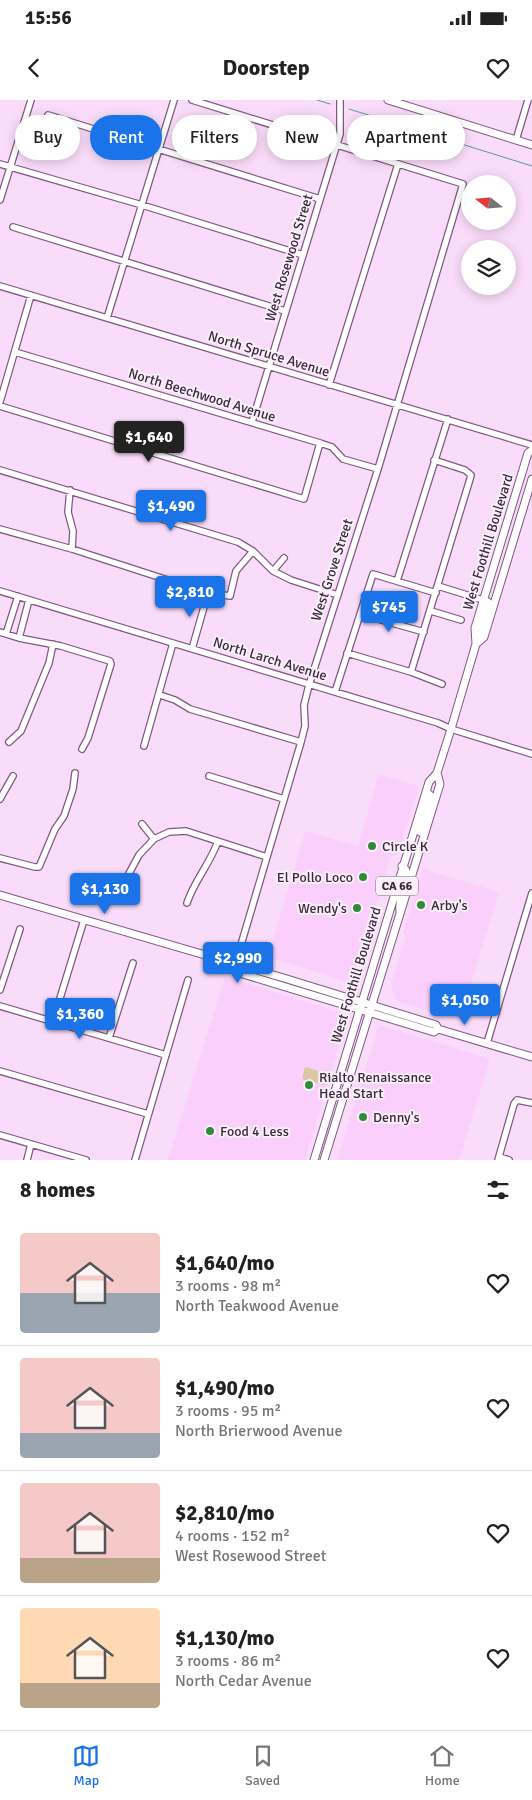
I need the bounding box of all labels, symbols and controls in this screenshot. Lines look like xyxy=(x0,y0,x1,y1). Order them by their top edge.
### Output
text: 15:56 xyxy=(25,6,72,30)
icon: back xyxy=(20,54,48,82)
text: Doorstep xyxy=(223,54,309,81)
icon: heart xyxy=(484,54,512,82)
chip: Buy xyxy=(15,115,80,160)
chip: Rent xyxy=(90,115,162,160)
chip: Filters xyxy=(172,115,257,160)
chip: New xyxy=(267,115,337,160)
chip: Apartment xyxy=(347,115,465,160)
north arrow xyxy=(461,175,516,230)
map controls xyxy=(461,175,516,295)
street label: West Rosewood Street xyxy=(262,192,317,324)
button: layers xyxy=(461,240,516,295)
street label: North Spruce Avenue xyxy=(206,327,332,381)
street label: North Beechwood Avenue xyxy=(126,364,278,426)
pin: $1,640 xyxy=(108,420,190,463)
text: $1,640 xyxy=(125,427,173,447)
street label: West Foothill Boulevard xyxy=(459,472,517,612)
pin: $1,490 xyxy=(130,490,212,532)
text: $1,490 xyxy=(147,496,195,516)
street label: West Grove Street xyxy=(307,517,357,623)
pin: $2,810 xyxy=(149,576,231,618)
text: $2,810 xyxy=(166,582,214,602)
pin: $745 xyxy=(359,590,419,633)
text: $745 xyxy=(372,597,406,617)
street label: North Larch Avenue xyxy=(211,634,329,684)
place label: Circle K xyxy=(382,838,429,855)
marker: Circle K xyxy=(366,840,378,852)
place label: El Pollo Loco xyxy=(277,869,353,886)
marker: El Pollo Loco xyxy=(357,871,369,883)
pin: $1,130 xyxy=(64,872,146,915)
road number: CA 66 xyxy=(376,876,418,896)
text: $1,130 xyxy=(81,879,129,899)
place label: Arby's xyxy=(431,897,468,914)
marker: Arby's xyxy=(415,899,427,911)
place label: Wendy's xyxy=(298,900,347,917)
marker: Wendy's xyxy=(351,902,363,914)
street label: West Foothill Boulevard xyxy=(327,905,385,1045)
pin: $2,990 xyxy=(197,942,279,984)
text: $2,990 xyxy=(214,948,262,968)
pin: $1,050 xyxy=(424,984,506,1026)
text: $1,050 xyxy=(441,990,489,1010)
pin: $1,360 xyxy=(39,998,121,1040)
text: $1,360 xyxy=(56,1004,104,1024)
place label: Rialto Renaissance Head Start xyxy=(319,1069,432,1102)
marker: Rialto Renaissance Head Start xyxy=(303,1079,315,1091)
place label: Denny's xyxy=(373,1109,420,1126)
marker: Denny's xyxy=(357,1111,369,1123)
place label: Food 4 Less xyxy=(220,1123,289,1140)
marker: Food 4 Less xyxy=(204,1125,216,1137)
icon: filters xyxy=(484,1176,512,1204)
text: 8 homes xyxy=(20,1177,95,1203)
text: $1,640/mo xyxy=(175,1250,274,1276)
icon: home xyxy=(60,1253,120,1313)
icon: heart xyxy=(484,1269,512,1297)
text: 3 rooms · 98 m² xyxy=(175,1276,281,1296)
text: North Teakwood Avenue xyxy=(175,1296,339,1316)
text: $1,490/mo xyxy=(175,1375,274,1401)
icon: home xyxy=(60,1378,120,1438)
icon: heart xyxy=(484,1394,512,1422)
text: 3 rooms · 95 m² xyxy=(175,1401,281,1421)
text: North Brierwood Avenue xyxy=(175,1421,342,1441)
text: $2,810/mo xyxy=(175,1500,274,1526)
icon: home xyxy=(60,1503,120,1563)
icon: heart xyxy=(484,1519,512,1547)
text: 4 rooms · 152 m² xyxy=(175,1526,290,1546)
text: West Rosewood Street xyxy=(175,1546,326,1566)
text: $1,130/mo xyxy=(175,1625,274,1651)
icon: home xyxy=(60,1628,120,1688)
icon: heart xyxy=(484,1644,512,1672)
text: 3 rooms · 86 m² xyxy=(175,1651,281,1671)
text: North Cedar Avenue xyxy=(175,1671,312,1691)
tab: Map xyxy=(72,1742,100,1789)
tab: Saved xyxy=(245,1742,280,1789)
tab: Home xyxy=(425,1742,460,1789)

